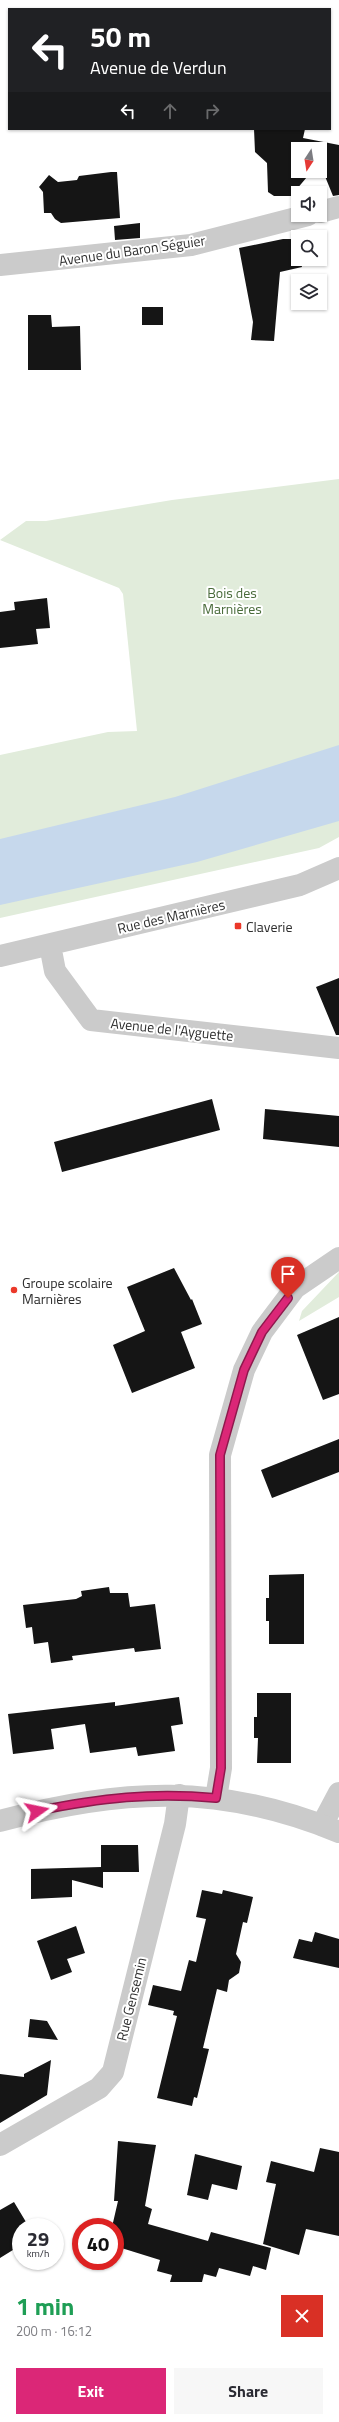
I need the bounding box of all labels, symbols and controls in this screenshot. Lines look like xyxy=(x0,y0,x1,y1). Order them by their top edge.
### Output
text: 50 m xyxy=(90,15,151,58)
icon: left xyxy=(24,24,76,76)
text: Avenue de Verdun xyxy=(90,54,227,81)
icon: left xyxy=(117,100,139,122)
icon: ahead xyxy=(159,100,181,122)
icon: right xyxy=(201,100,223,122)
north arrow xyxy=(291,142,327,178)
map controls xyxy=(291,142,327,310)
button: sound xyxy=(291,186,327,222)
street label: Avenue du Baron Séguier xyxy=(58,229,207,271)
button: search xyxy=(291,230,327,266)
button: layers xyxy=(291,274,327,310)
park label: Bois des Marnières xyxy=(202,582,262,619)
street label: Rue des Marnières xyxy=(115,893,227,939)
place label: Claverie xyxy=(246,916,292,937)
marker: Claverie xyxy=(233,921,243,931)
street label: Avenue de l'Ayguette xyxy=(110,1012,234,1046)
pin xyxy=(271,1257,305,1298)
icon: arrive xyxy=(277,1263,299,1285)
place label: Groupe scolaire Marnières xyxy=(22,1272,113,1309)
marker: Groupe scolaire Marnières xyxy=(9,1285,19,1295)
position arrow xyxy=(16,1790,58,1832)
street label: Rue Gensemin xyxy=(110,1955,152,2043)
speed limit sign: 40 xyxy=(72,2218,124,2270)
text: 29 xyxy=(27,2223,49,2254)
text: km/h xyxy=(27,2246,49,2261)
text: 1 min xyxy=(16,2288,74,2324)
button: close xyxy=(281,2295,323,2337)
text: 200 m · 16:12 xyxy=(16,2321,92,2341)
button: Exit xyxy=(16,2368,166,2414)
button: Share xyxy=(174,2368,323,2414)

